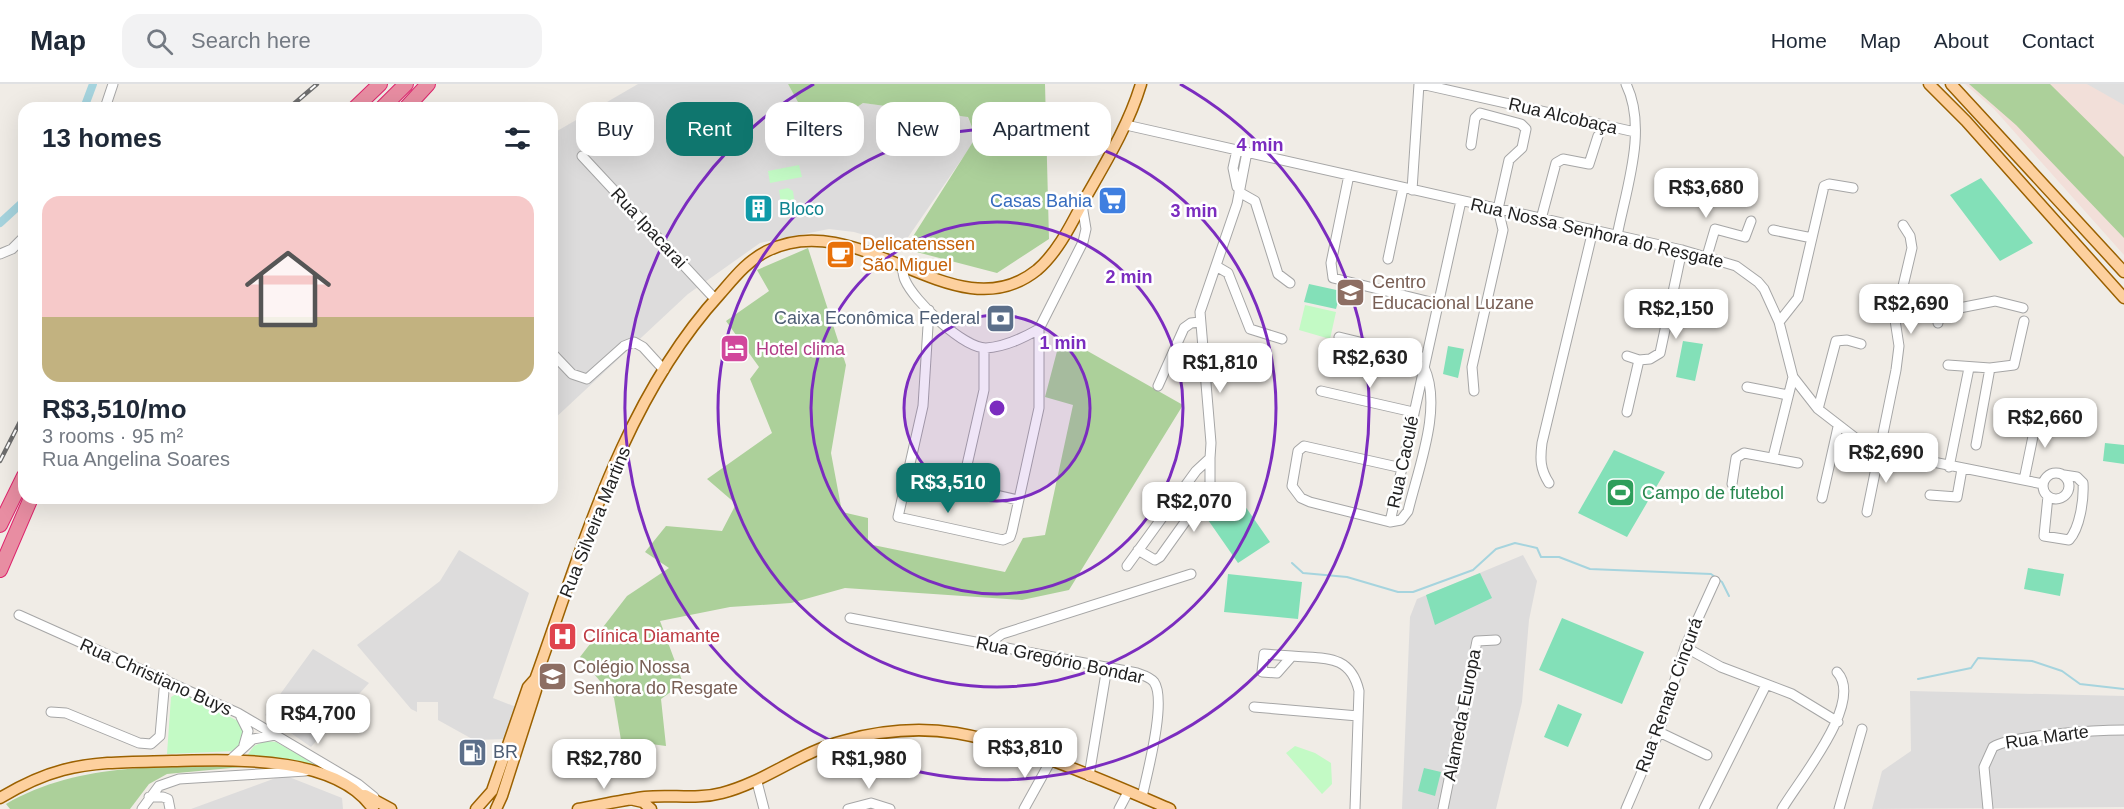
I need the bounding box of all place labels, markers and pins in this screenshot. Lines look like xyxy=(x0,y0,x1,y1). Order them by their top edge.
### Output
pin: R$3,680 xyxy=(1651,168,1761,219)
supermarket icon: Casas Bahia xyxy=(1097,185,1129,217)
place label: Casas Bahia xyxy=(990,191,1093,211)
building icon: Bloco xyxy=(742,193,774,225)
place label: Bloco xyxy=(779,199,824,219)
place label: Delicatenssen São Miguel xyxy=(862,234,975,275)
cafe icon: Delicatenssen São Miguel xyxy=(825,238,857,270)
place label: Centro Educacional Luzane xyxy=(1372,272,1534,313)
school or university icon: Centro Educacional Luzane xyxy=(1335,276,1367,308)
pin: R$2,690 xyxy=(1856,284,1966,335)
pin: R$2,150 xyxy=(1621,289,1731,340)
bank icon: Caixa Econômica Federal xyxy=(985,302,1017,334)
place label: Caixa Econômica Federal xyxy=(774,308,980,328)
hotel icon: Hotel clima xyxy=(719,333,751,365)
pin: R$2,630 xyxy=(1315,338,1425,389)
place label: Hotel clima xyxy=(756,339,846,359)
pin: R$1,810 xyxy=(1165,343,1275,394)
centre of rings xyxy=(987,398,1007,418)
pin: R$2,660 xyxy=(1990,398,2100,449)
pin: R$2,690 xyxy=(1831,433,1941,484)
pin: R$3,510 xyxy=(893,463,1003,514)
sports icon: Campo de futebol xyxy=(1605,477,1637,509)
pin: R$2,070 xyxy=(1139,482,1249,533)
place label: Campo de futebol xyxy=(1642,483,1784,503)
hospital icon: Clínica Diamante xyxy=(546,620,578,652)
place label: Clínica Diamante xyxy=(583,626,720,646)
place label: Colégio Nossa Senhora do Resgate xyxy=(573,657,738,698)
school or university icon: Colégio Nossa Senhora do Resgate xyxy=(536,661,568,693)
pin: R$4,700 xyxy=(263,694,373,745)
pin: R$3,810 xyxy=(970,728,1080,779)
fuel station icon: BR xyxy=(456,736,488,768)
pin: R$2,780 xyxy=(549,739,659,790)
pin: R$1,980 xyxy=(814,739,924,790)
place label: BR xyxy=(493,742,518,762)

